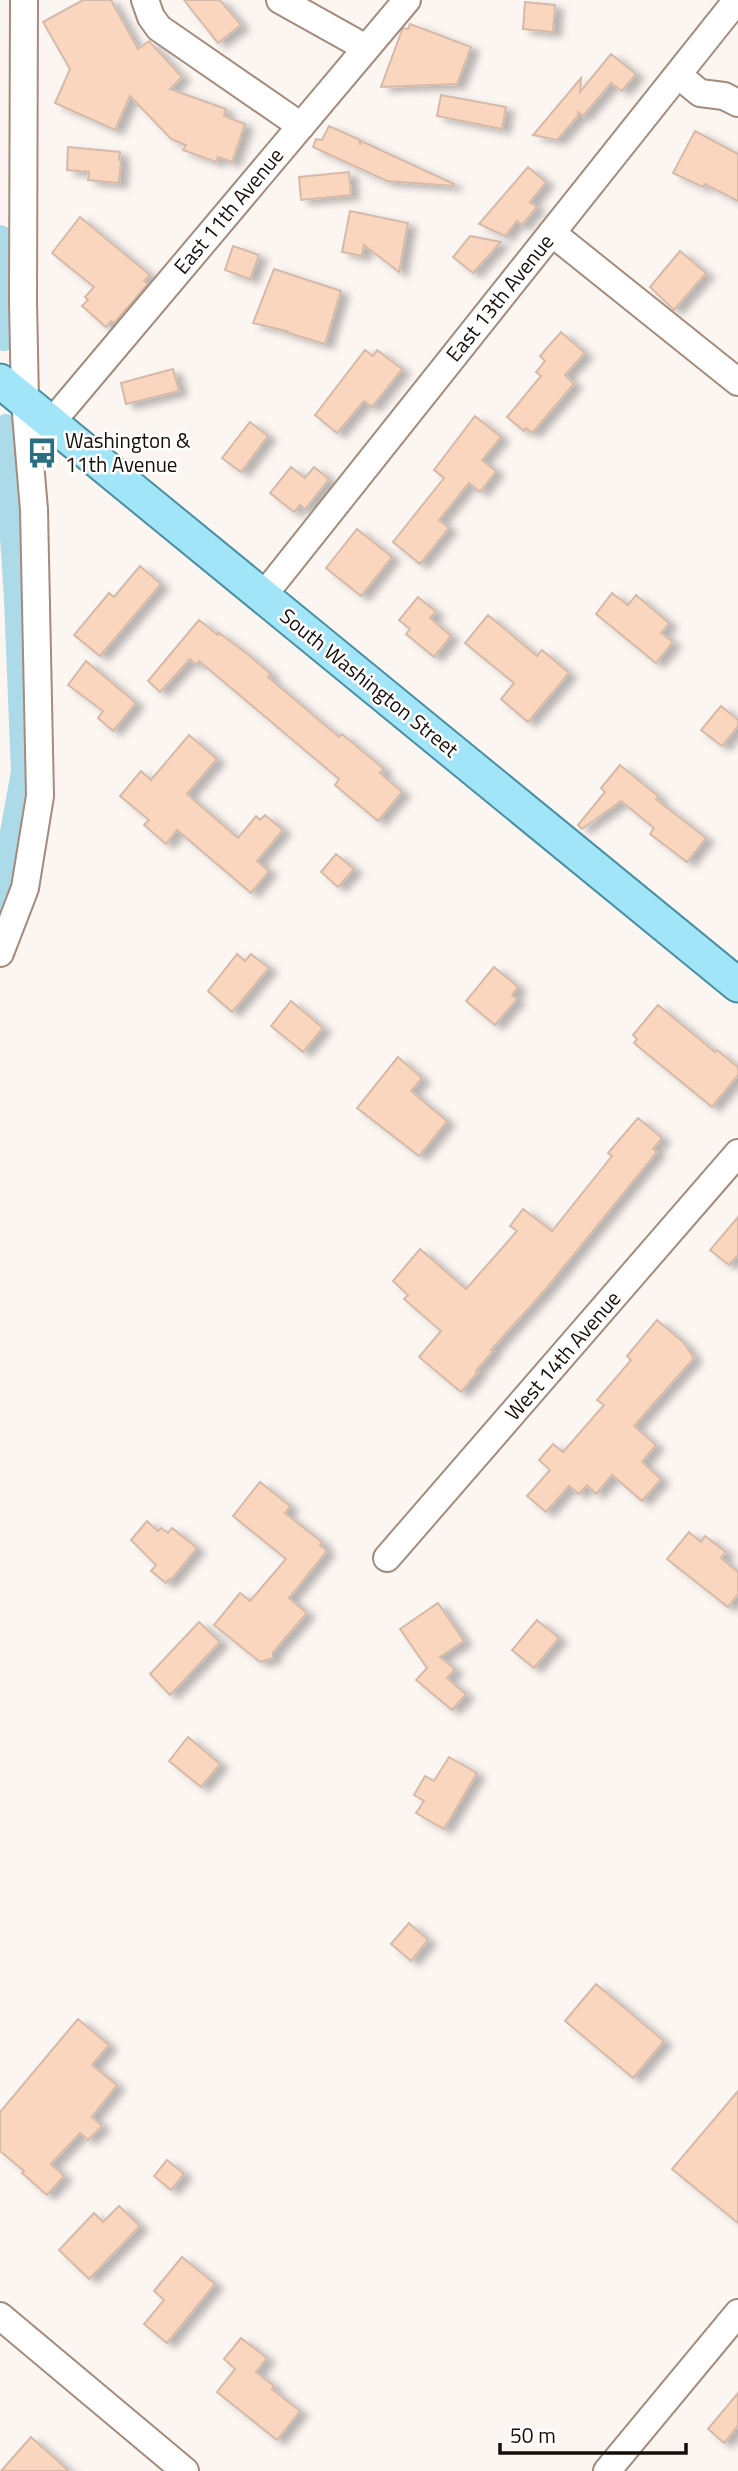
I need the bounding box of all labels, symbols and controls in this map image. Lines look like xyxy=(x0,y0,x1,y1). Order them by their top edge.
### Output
street label: East 11th Avenue xyxy=(166,140,291,281)
street label: East 13th Avenue xyxy=(438,227,561,368)
place label: Washington & 11th Avenue xyxy=(65,424,191,480)
bus stop icon: Washington & 11th Avenue xyxy=(25,436,59,470)
street label: South Washington Street xyxy=(273,600,466,765)
street label: West 14th Avenue xyxy=(497,1283,628,1427)
scale bar xyxy=(500,2412,686,2456)
text: 50 m xyxy=(510,2419,556,2451)

